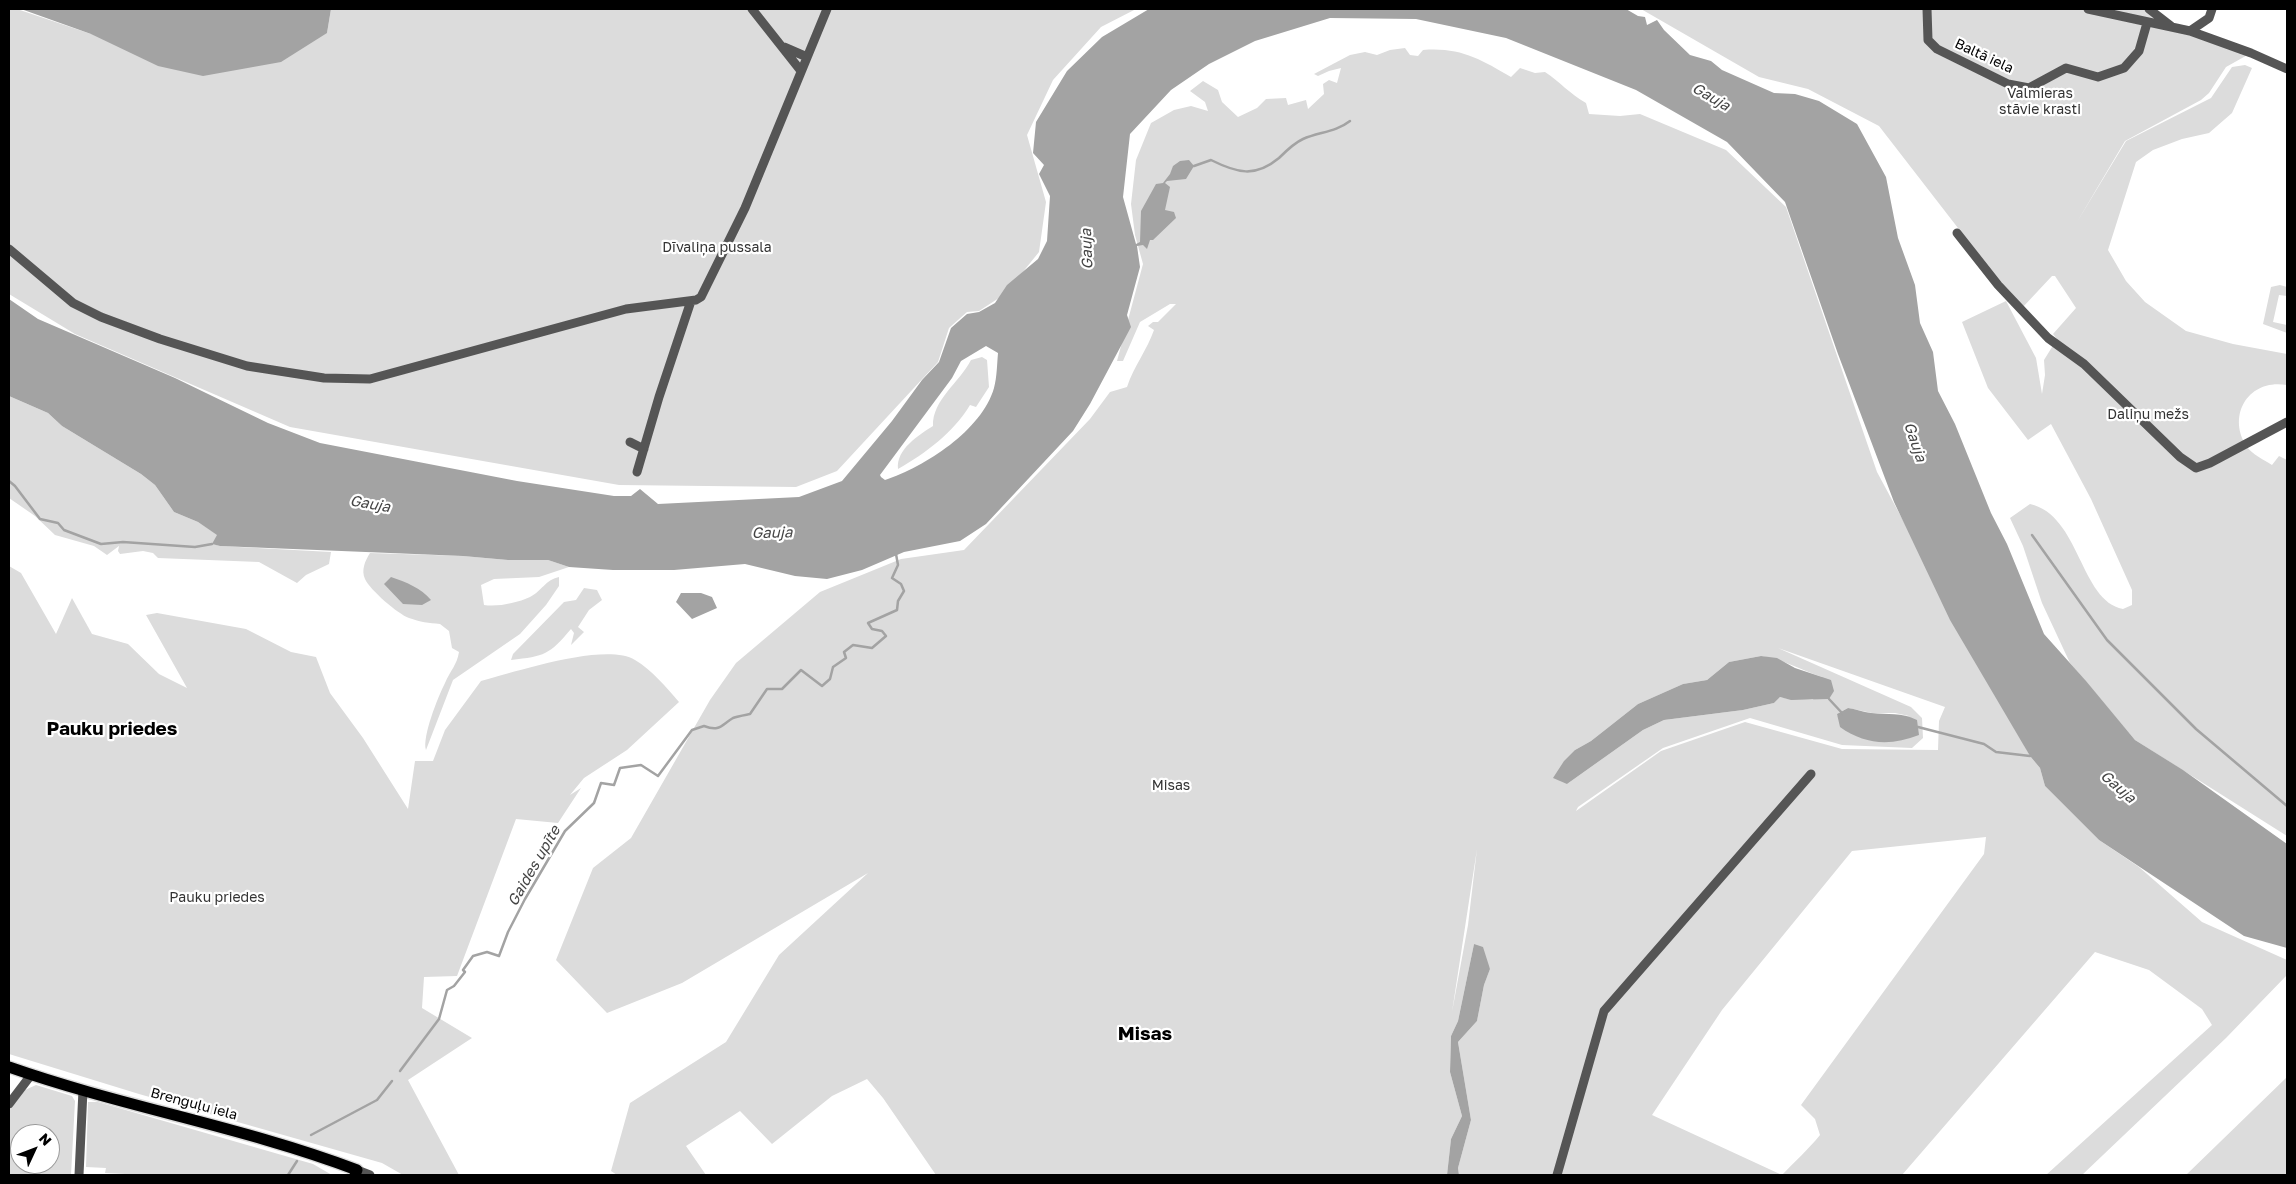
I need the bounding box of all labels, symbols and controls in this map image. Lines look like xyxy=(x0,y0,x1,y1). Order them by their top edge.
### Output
street label: Baltā iela xyxy=(1952,35,2016,77)
water label: Gauja xyxy=(1689,79,1733,115)
park label: Valmieras stāvie krasti xyxy=(1999,86,2081,118)
water label: Gauja xyxy=(1077,228,1097,270)
park label: Dīvaliņa pussala xyxy=(662,240,772,256)
park label: Daliņu mežs xyxy=(2107,407,2189,423)
water label: Gauja xyxy=(1900,420,1930,464)
water label: Gauja xyxy=(348,492,392,516)
water label: Gauja xyxy=(752,524,792,542)
district label: Pauku priedes xyxy=(47,718,177,740)
water label: Gauja xyxy=(2097,767,2139,807)
park label: Misas xyxy=(1152,778,1190,794)
water label: Gaides upīte xyxy=(504,823,564,909)
park label: Pauku priedes xyxy=(169,890,265,906)
district label: Misas xyxy=(1118,1023,1172,1045)
street label: Brenguļu iela xyxy=(149,1084,239,1124)
north arrow xyxy=(10,1124,60,1174)
text: N xyxy=(36,1129,55,1149)

